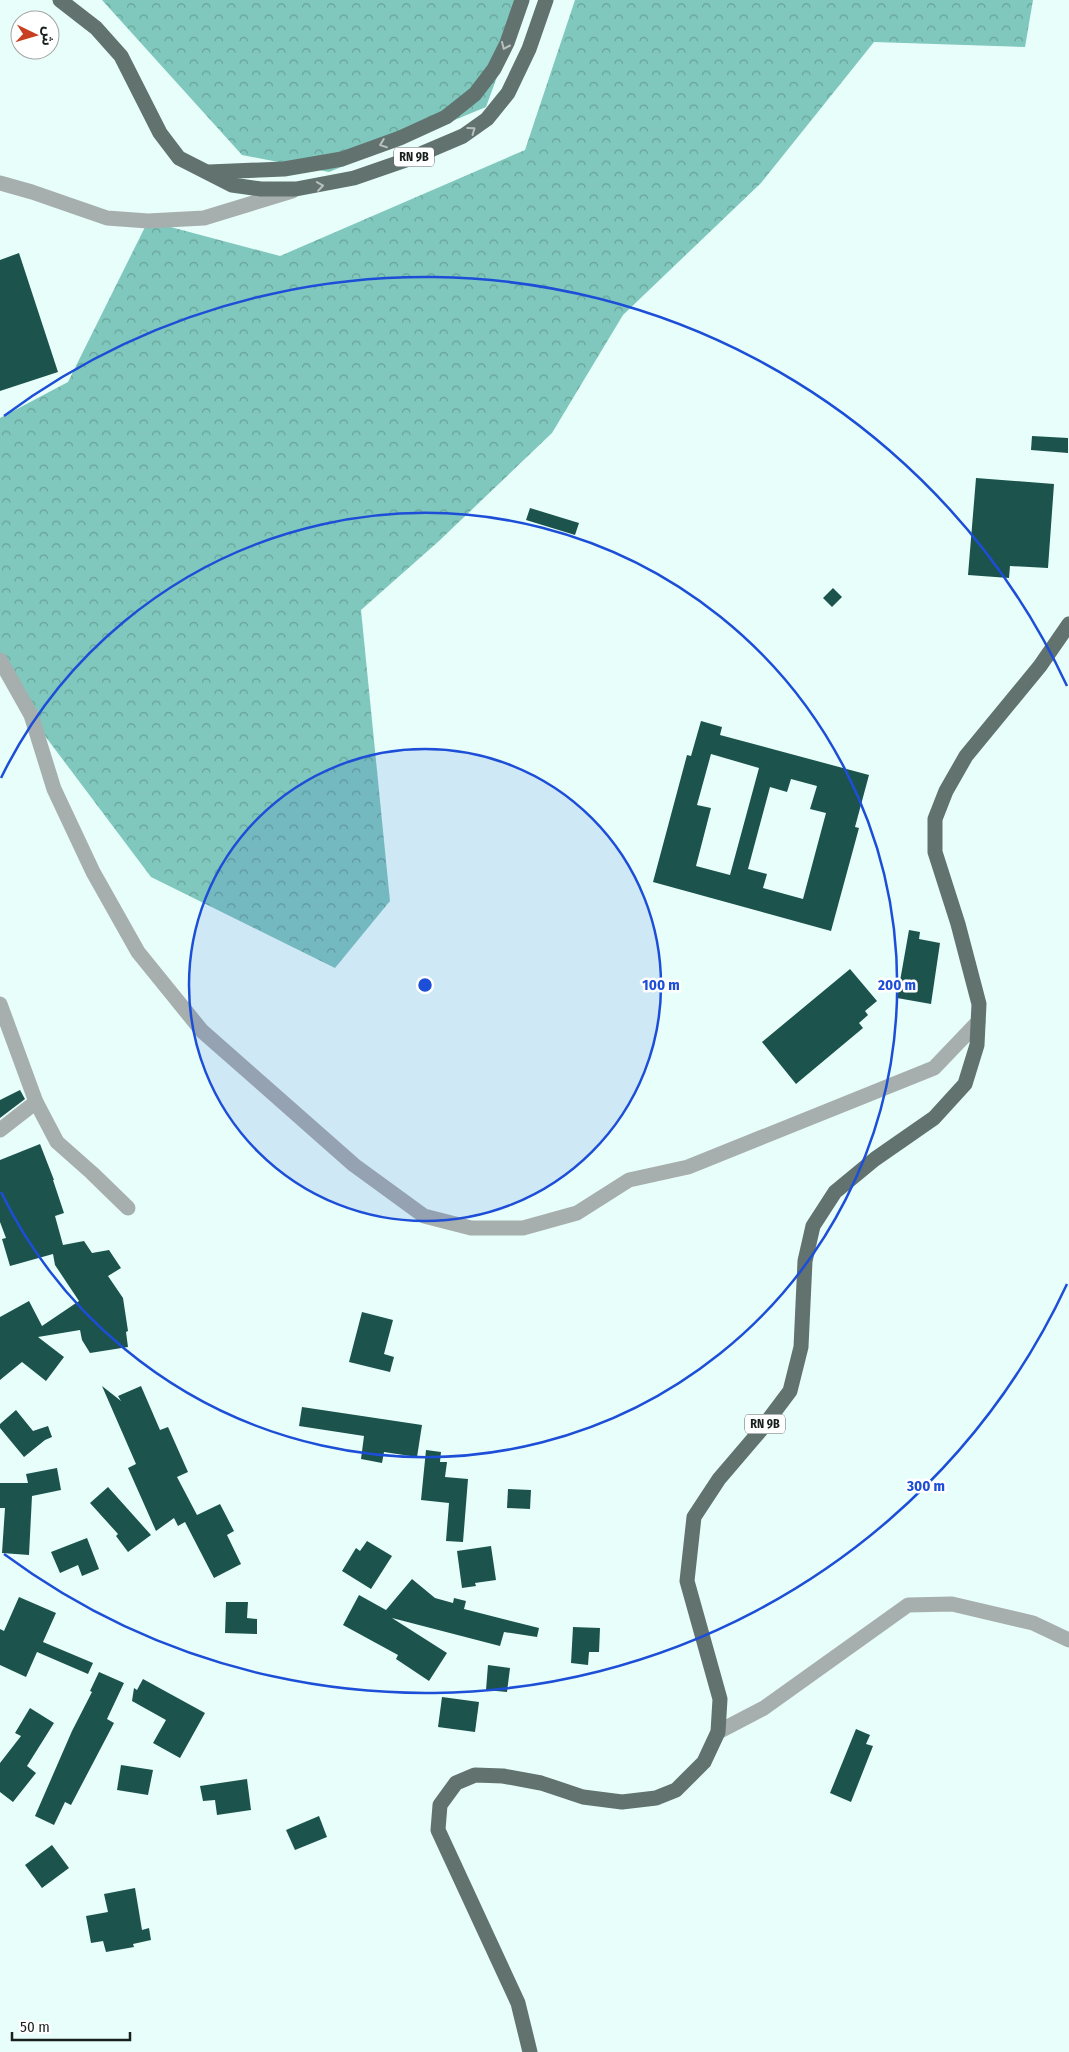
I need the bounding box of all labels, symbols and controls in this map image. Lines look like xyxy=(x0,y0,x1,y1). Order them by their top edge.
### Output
north arrow xyxy=(10,10,60,60)
text: ش xyxy=(38,26,57,46)
one-way arrow xyxy=(501,41,512,50)
one-way arrow xyxy=(466,127,476,136)
one-way arrow xyxy=(379,138,388,148)
road number: RN 9B xyxy=(394,148,434,166)
one-way arrow xyxy=(316,181,324,191)
centre of rings xyxy=(416,976,434,994)
text: 100 m xyxy=(642,976,680,994)
text: 200 m xyxy=(877,976,916,994)
road number: RN 9B xyxy=(745,1415,785,1434)
text: 300 m xyxy=(906,1477,945,1495)
scale bar xyxy=(12,2010,130,2042)
text: 50 m xyxy=(20,2018,50,2036)

